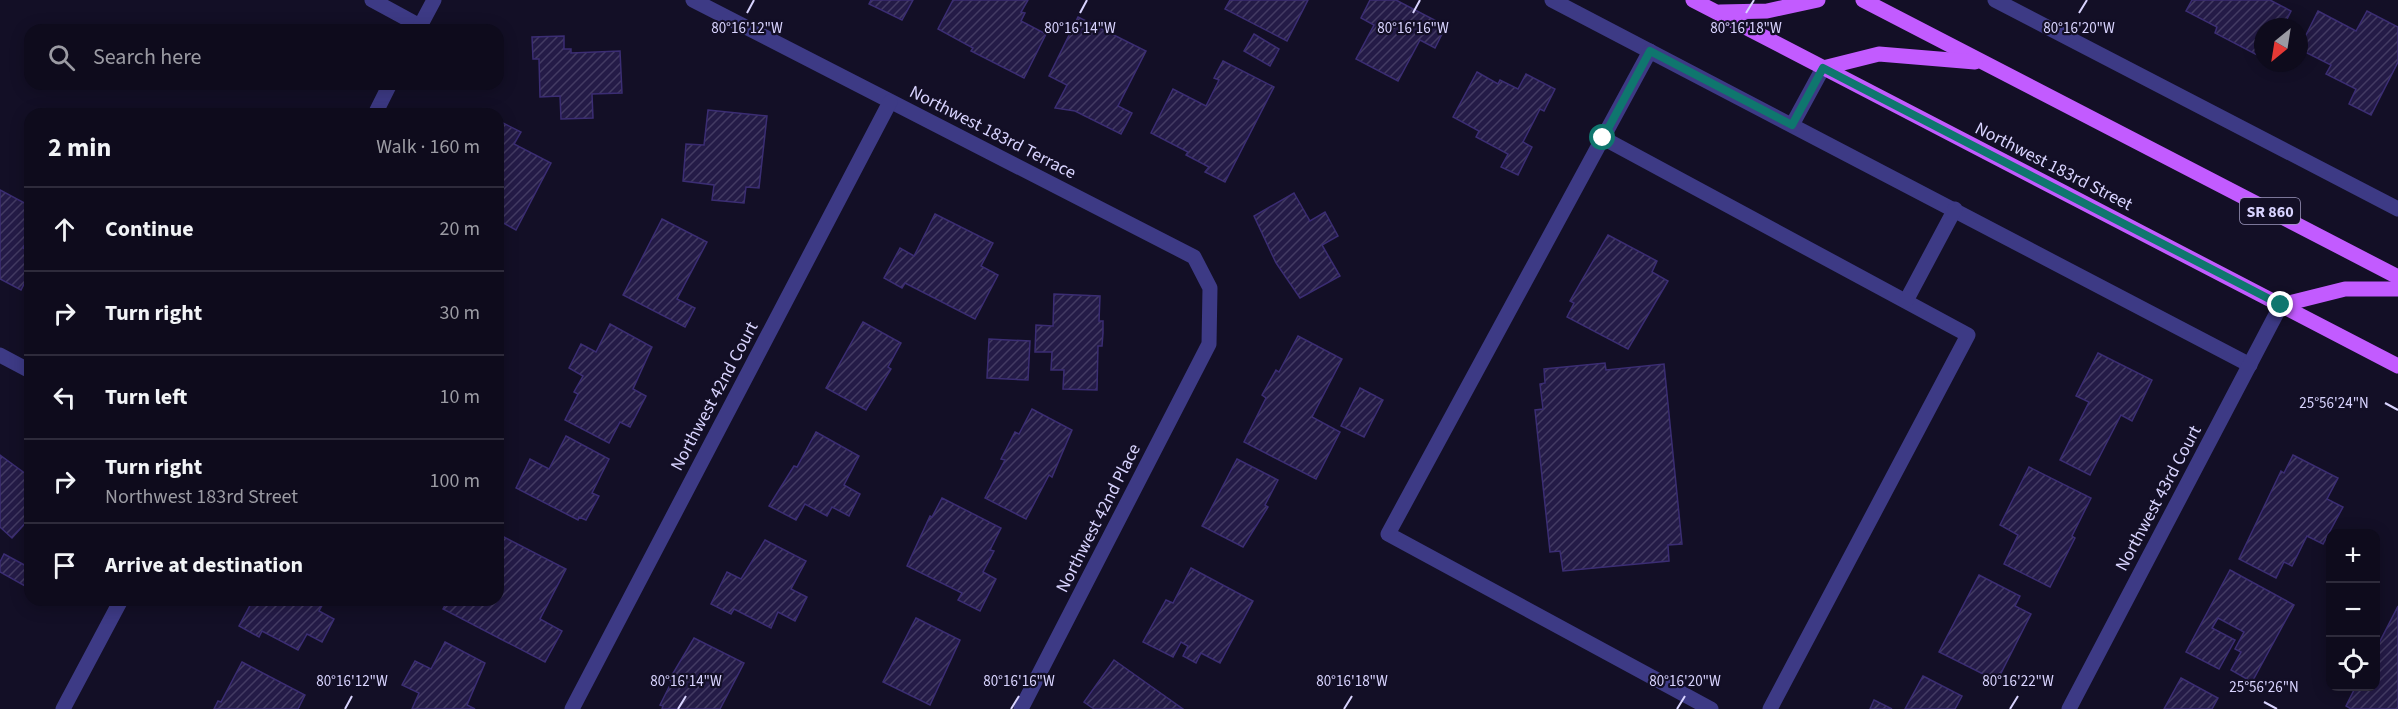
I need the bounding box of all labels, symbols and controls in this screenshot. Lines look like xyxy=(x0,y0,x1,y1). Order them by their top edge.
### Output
text: 80°16'12"W xyxy=(711,18,783,39)
text: 80°16'14"W xyxy=(1044,18,1116,39)
text: 80°16'16"W xyxy=(1377,18,1449,39)
text: 80°16'18"W xyxy=(1710,18,1782,39)
text: 80°16'20"W xyxy=(2043,18,2115,39)
north arrow xyxy=(2254,18,2308,72)
search box xyxy=(24,24,504,90)
icon: search xyxy=(45,41,78,74)
text: Search here xyxy=(93,41,201,73)
street label: Northwest 183rd Terrace xyxy=(905,80,1080,185)
street label: Northwest 183rd Street xyxy=(1971,116,2137,217)
route start xyxy=(1589,124,1615,150)
text: 2 min xyxy=(48,129,111,166)
text: Walk · 160 m xyxy=(376,133,480,161)
road number: SR 860 xyxy=(2240,198,2300,224)
icon: ahead xyxy=(48,213,81,246)
text: Continue xyxy=(105,213,194,245)
text: 20 m xyxy=(440,215,480,243)
route end xyxy=(2267,291,2293,317)
icon: right xyxy=(48,297,81,330)
text: Turn right xyxy=(105,297,202,329)
text: 30 m xyxy=(440,299,480,327)
street label: Northwest 42nd Court xyxy=(665,317,764,475)
icon: left xyxy=(48,381,81,414)
text: Turn left xyxy=(105,381,187,413)
text: 10 m xyxy=(440,383,480,411)
text: 25°56'24"N xyxy=(2299,393,2369,414)
street label: Northwest 43rd Court xyxy=(2109,421,2207,576)
street label: Northwest 42nd Place xyxy=(1050,439,1147,597)
text: Turn right xyxy=(105,451,202,483)
icon: right xyxy=(48,465,81,498)
text: 100 m xyxy=(430,467,480,495)
text: Northwest 183rd Street xyxy=(105,483,298,511)
map controls xyxy=(2326,529,2380,691)
button: + xyxy=(2326,529,2380,583)
icon: arrive xyxy=(48,549,81,582)
text: Arrive at destination xyxy=(105,549,303,581)
button: − xyxy=(2326,583,2380,637)
button: locate xyxy=(2326,637,2380,691)
text: 80°16'12"W xyxy=(316,671,388,692)
text: 80°16'14"W xyxy=(650,671,722,692)
text: 80°16'16"W xyxy=(983,671,1055,692)
text: 80°16'18"W xyxy=(1316,671,1388,692)
text: 80°16'20"W xyxy=(1649,671,1721,692)
text: 80°16'22"W xyxy=(1982,671,2054,692)
text: 25°56'26"N xyxy=(2229,677,2299,698)

